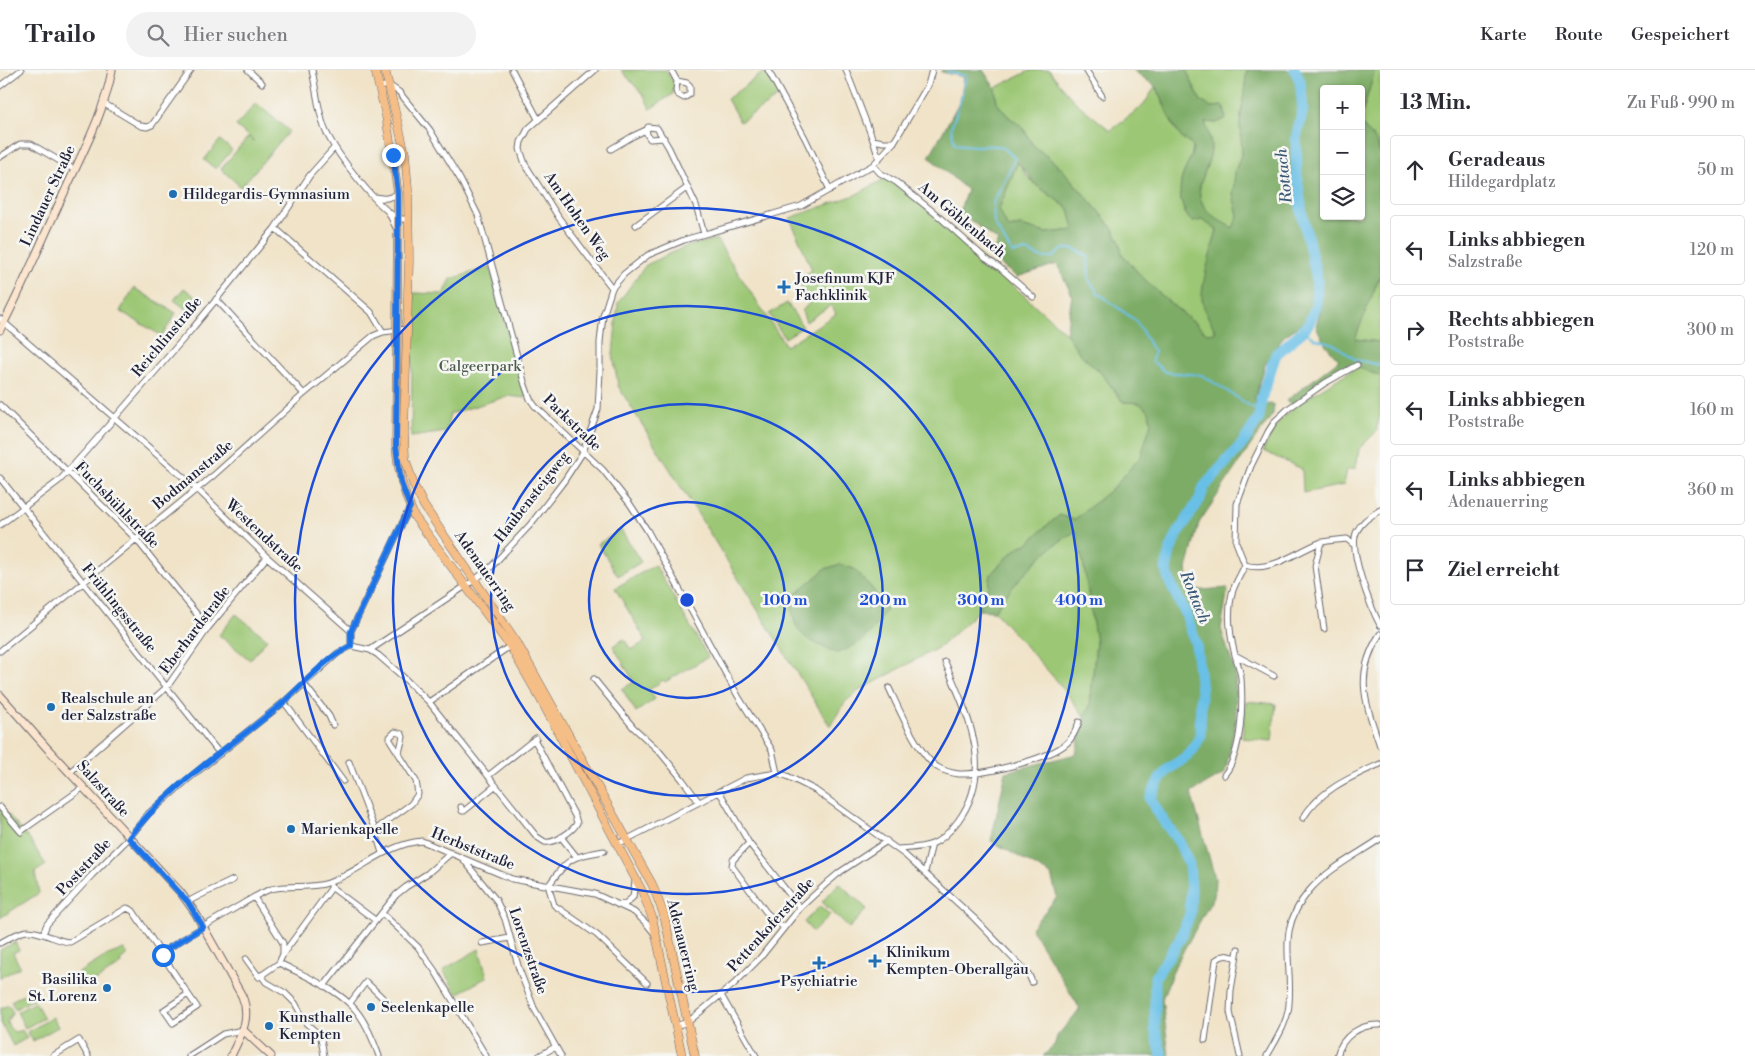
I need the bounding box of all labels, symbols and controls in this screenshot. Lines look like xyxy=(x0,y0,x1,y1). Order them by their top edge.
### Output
search box xyxy=(126,12,476,57)
text: Trailo xyxy=(25,20,96,50)
icon: search xyxy=(144,21,172,49)
text: Hier suchen xyxy=(184,23,288,47)
text: Karte xyxy=(1480,23,1527,46)
text: Route xyxy=(1555,23,1603,46)
text: Gespeichert xyxy=(1631,23,1730,46)
map controls xyxy=(1320,85,1365,220)
button: + xyxy=(1320,85,1365,130)
text: 13 Min. xyxy=(1400,90,1471,116)
text: Zu Fuß · 990 m xyxy=(1627,93,1735,113)
button: − xyxy=(1320,130,1365,175)
street label: Lindauer Straße xyxy=(16,142,80,250)
route end xyxy=(382,144,405,167)
water label: Rottach xyxy=(1271,147,1297,205)
text: Geradeaus xyxy=(1448,148,1545,172)
icon: ahead xyxy=(1401,156,1429,184)
text: 50 m xyxy=(1697,160,1734,180)
street label: Am Hohen Weg xyxy=(539,167,615,264)
text: Hildegardplatz xyxy=(1448,172,1556,192)
button: layers xyxy=(1320,175,1365,220)
street label: Am Göhlenbach xyxy=(914,177,1010,262)
place label: Hildegardis-Gymnasium xyxy=(183,185,350,204)
marker: Hildegardis-Gymnasium xyxy=(167,188,179,200)
text: Links abbiegen xyxy=(1448,228,1585,252)
icon: left xyxy=(1401,236,1429,264)
text: 120 m xyxy=(1690,240,1734,260)
text: Salzstraße xyxy=(1448,252,1523,272)
place label: Josefinum KJF Fachklinik xyxy=(794,269,895,305)
marker: Josefinum KJF Fachklinik xyxy=(777,280,791,294)
street label: Reichlinstraße xyxy=(128,293,206,381)
text: Rechts abbiegen xyxy=(1448,308,1594,332)
icon: right xyxy=(1401,316,1429,344)
text: 300 m xyxy=(1687,320,1734,340)
text: Poststraße xyxy=(1448,332,1524,352)
park label: Calgeerpark xyxy=(439,357,522,376)
text: Links abbiegen xyxy=(1448,388,1585,412)
street label: Parkstraße xyxy=(539,391,605,455)
icon: left xyxy=(1401,396,1429,424)
text: 160 m xyxy=(1690,400,1734,420)
text: Poststraße xyxy=(1448,412,1524,432)
street label: Bodmanstraße xyxy=(148,436,237,515)
street label: Haubensteigweg xyxy=(490,447,574,547)
street label: Fuchsbühlstraße xyxy=(71,457,163,553)
text: Links abbiegen xyxy=(1448,468,1585,492)
icon: left xyxy=(1401,476,1429,504)
text: 360 m xyxy=(1688,480,1734,500)
text: Adenauerring xyxy=(1448,492,1548,512)
street label: Westendstraße xyxy=(221,495,307,577)
street label: Adenauerring xyxy=(450,526,520,615)
icon: arrive xyxy=(1401,556,1429,584)
text: Ziel erreicht xyxy=(1448,558,1559,582)
street label: Frühlingsstraße xyxy=(77,560,161,656)
water label: Rottach xyxy=(1175,567,1215,626)
street label: Eberhardstraße xyxy=(155,582,235,678)
centre of rings xyxy=(678,591,696,609)
text: 100 m xyxy=(763,591,808,610)
text: 200 m xyxy=(859,591,907,610)
text: 300 m xyxy=(958,591,1005,610)
text: 400 m xyxy=(1055,591,1103,610)
place label: Realschule an der Salzstraße xyxy=(61,689,157,725)
marker: Realschule an der Salzstraße xyxy=(45,701,57,713)
street label: Salzstraße xyxy=(73,757,133,821)
place label: Marienkapelle xyxy=(301,820,399,839)
marker: Marienkapelle xyxy=(285,823,297,835)
street label: Herbststraße xyxy=(428,824,518,874)
street label: Poststraße xyxy=(53,834,115,900)
street label: Pettenkoferstraße xyxy=(723,874,819,976)
street label: Adenauerring xyxy=(662,896,704,993)
street label: Lorenzstraße xyxy=(504,905,552,997)
place label: Klinikum Kempten-Oberallgäu xyxy=(886,943,1029,979)
route start xyxy=(152,944,175,967)
marker: Klinikum Kempten-Oberallgäu xyxy=(868,954,882,968)
marker: Psychiatrie xyxy=(812,956,826,970)
place label: Basilika St. Lorenz xyxy=(28,970,97,1006)
place label: Psychiatrie xyxy=(781,972,857,991)
marker: Basilika St. Lorenz xyxy=(101,982,113,994)
place label: Seelenkapelle xyxy=(381,998,474,1017)
marker: Seelenkapelle xyxy=(365,1001,377,1013)
place label: Kunsthalle Kempten xyxy=(279,1008,353,1044)
marker: Kunsthalle Kempten xyxy=(263,1020,275,1032)

